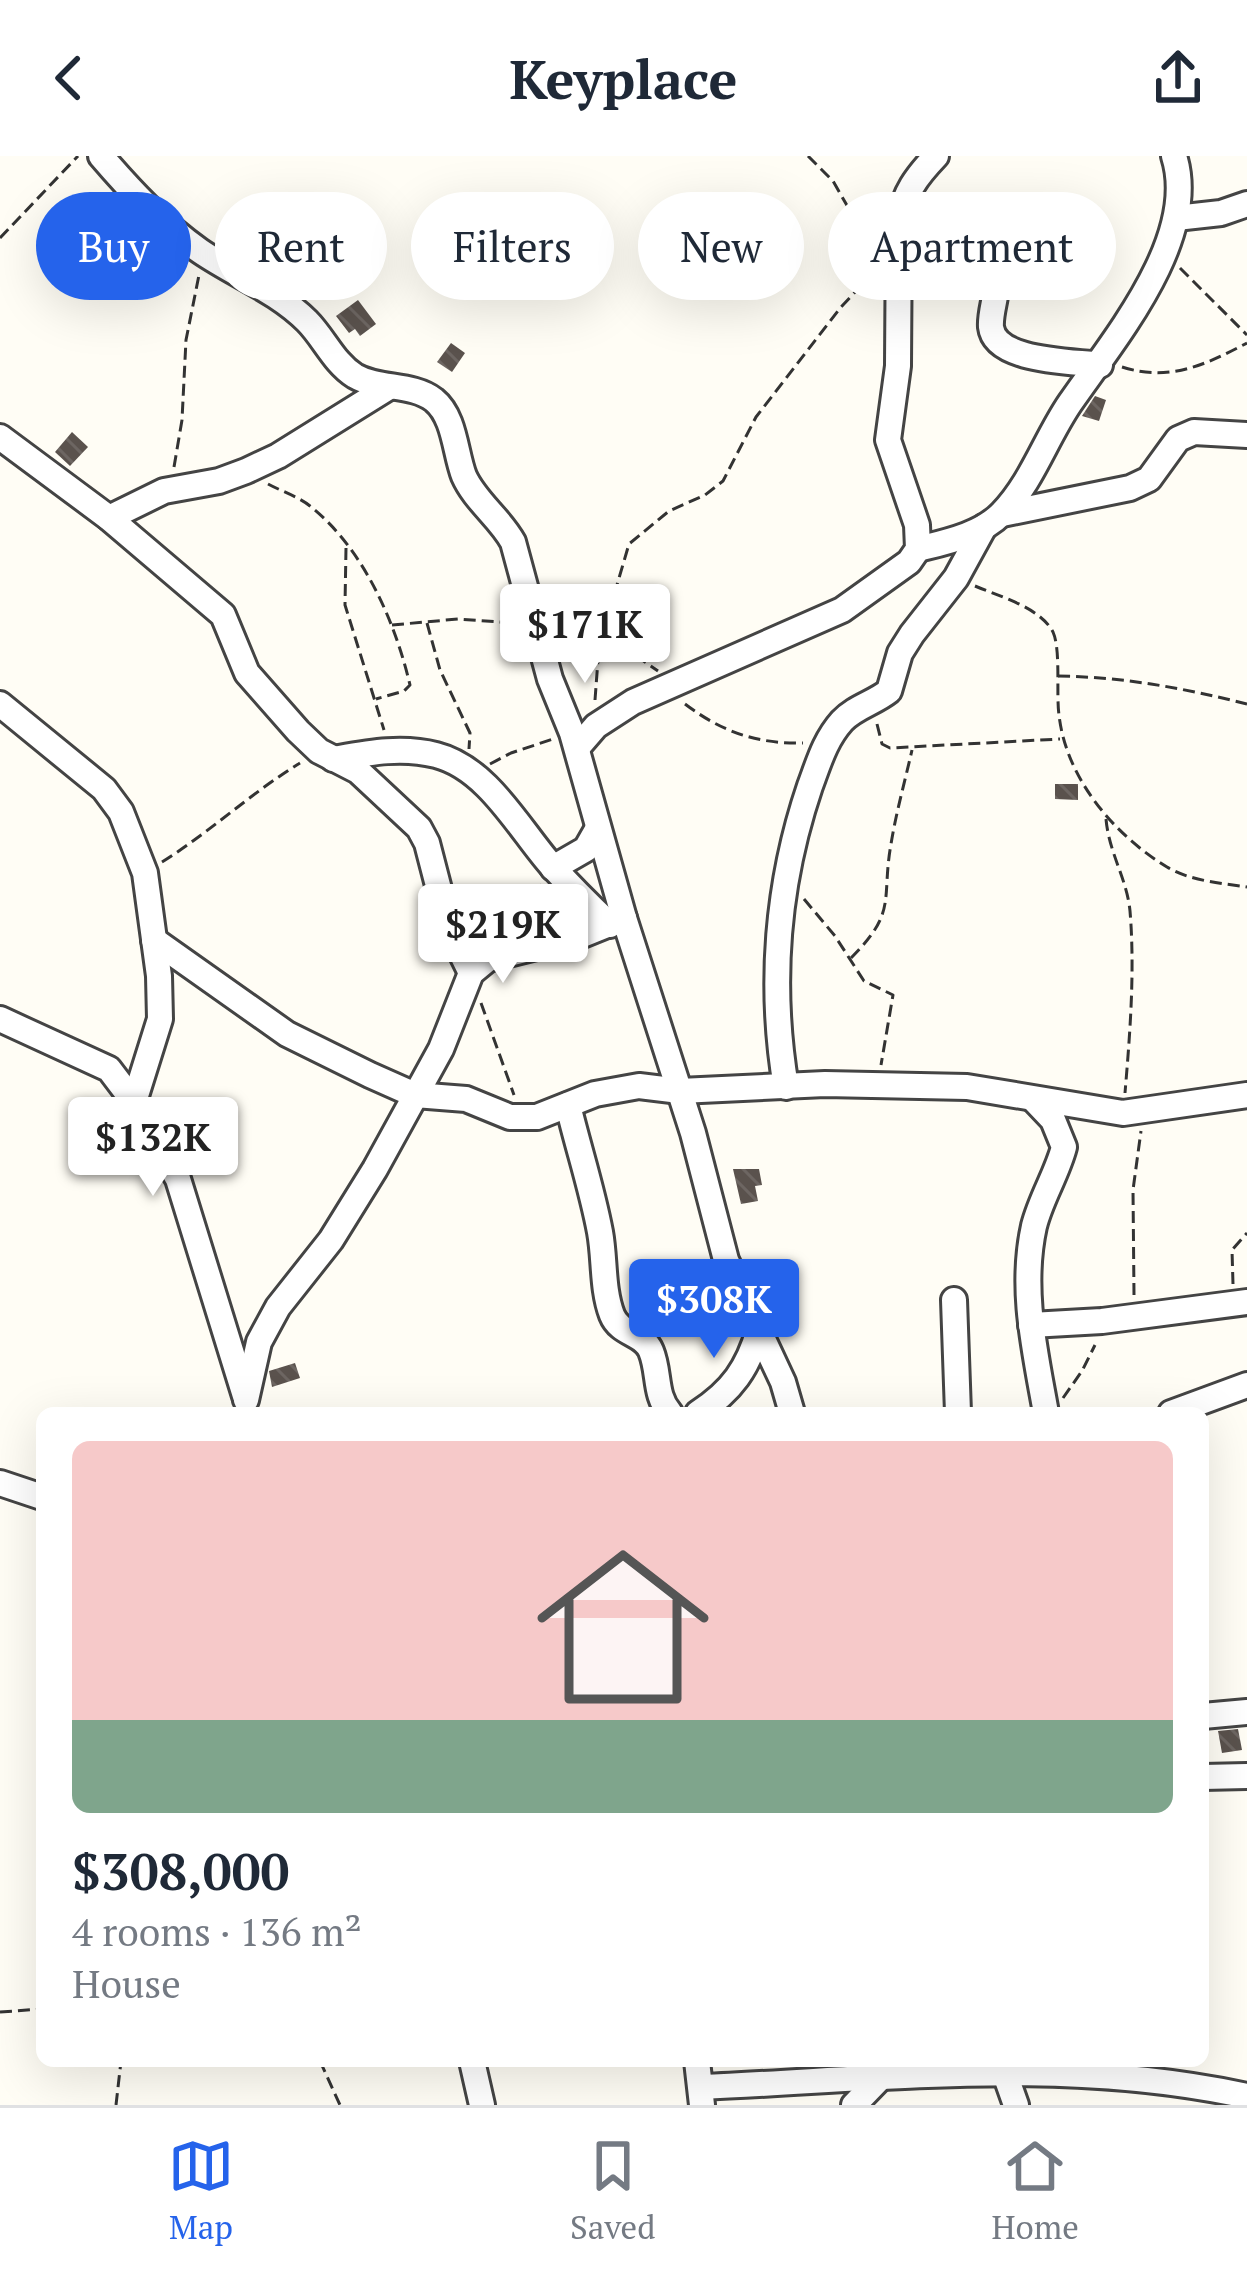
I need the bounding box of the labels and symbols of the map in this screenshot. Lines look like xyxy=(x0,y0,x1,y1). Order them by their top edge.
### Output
pin: $171K xyxy=(501,584,669,686)
pin: $219K xyxy=(419,884,587,986)
pin: $132K xyxy=(69,1097,237,1199)
pin: $308K xyxy=(630,1259,798,1361)

